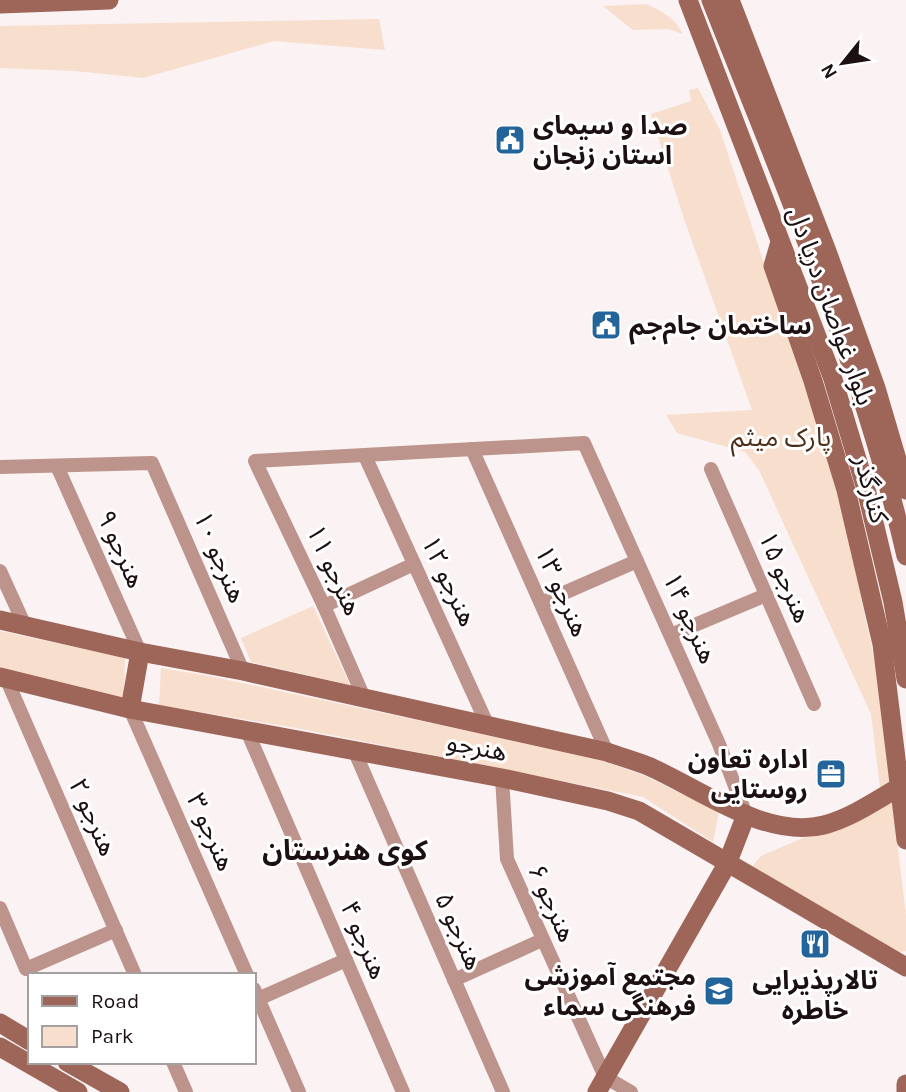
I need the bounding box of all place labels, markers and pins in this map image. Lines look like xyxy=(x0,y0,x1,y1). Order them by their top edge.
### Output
place label: صدا و سیمای استان زنجان xyxy=(533,110,688,171)
public building icon: صدا و سیمای استان زنجان xyxy=(493,123,527,157)
public building icon: ساختمان جام‌جم xyxy=(589,308,623,342)
place label: ساختمان جام‌جم xyxy=(629,310,812,345)
place label: اداره تعاون روستایی xyxy=(688,744,808,805)
office icon: اداره تعاون روستایی xyxy=(814,757,848,791)
restaurant icon: تالارپذیرایی خاطره xyxy=(798,927,832,961)
place label: مجتمع آموزشی فرهنگی سماء xyxy=(524,961,696,1022)
place label: تالارپذیرایی خاطره xyxy=(752,965,878,1026)
school or university icon: مجتمع آموزشی فرهنگی سماء xyxy=(702,974,736,1008)

